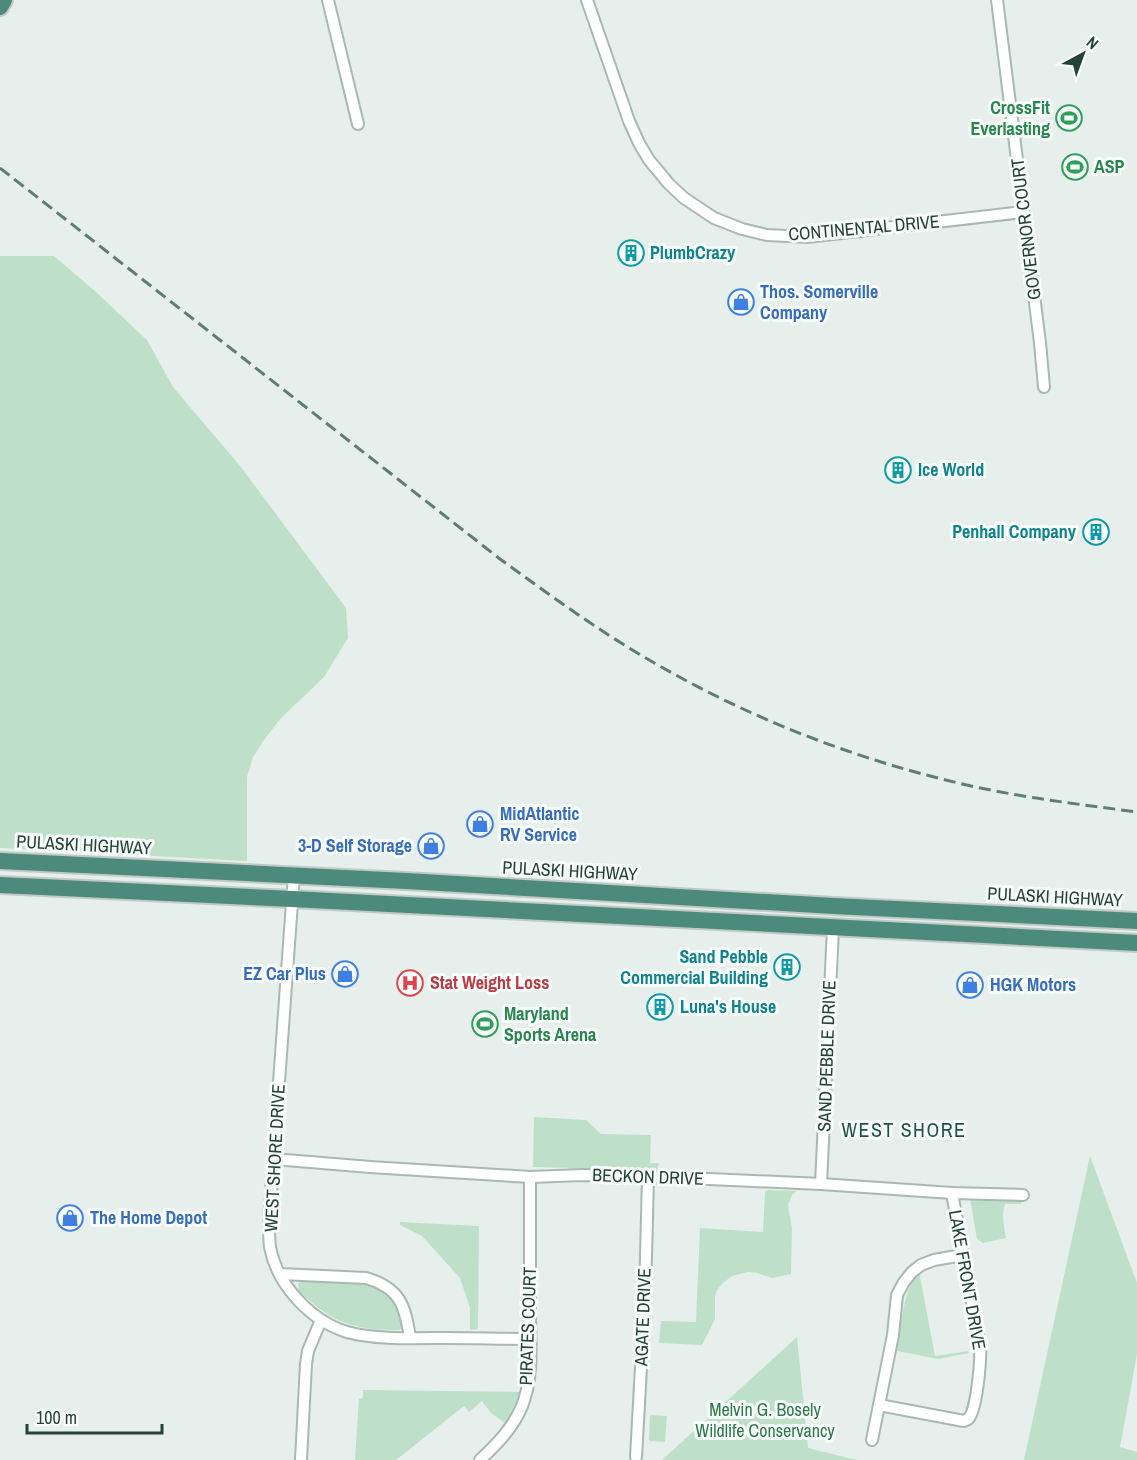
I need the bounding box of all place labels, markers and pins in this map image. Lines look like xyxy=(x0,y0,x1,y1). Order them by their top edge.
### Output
place label: CrossFit Everlasting xyxy=(970,95,1050,141)
sports icon: CrossFit Everlasting xyxy=(1054,103,1084,133)
sports icon: ASP xyxy=(1060,152,1090,182)
place label: ASP xyxy=(1094,154,1125,179)
building icon: PlumbCrazy xyxy=(616,238,646,268)
place label: PlumbCrazy xyxy=(650,240,736,265)
place label: Thos. Somerville Company xyxy=(760,279,878,325)
shop icon: Thos. Somerville Company xyxy=(726,287,756,317)
building icon: Ice World xyxy=(883,455,913,485)
place label: Ice World xyxy=(918,457,984,482)
building icon: Penhall Company xyxy=(1081,517,1111,547)
place label: Penhall Company xyxy=(952,519,1077,544)
place label: MidAtlantic RV Service xyxy=(500,801,580,847)
shop icon: MidAtlantic RV Service xyxy=(465,809,495,839)
shop icon: 3-D Self Storage xyxy=(416,831,446,861)
place label: 3-D Self Storage xyxy=(298,833,412,858)
place label: Sand Pebble Commercial Building xyxy=(620,944,768,990)
building icon: Sand Pebble Commercial Building xyxy=(772,952,802,982)
shop icon: EZ Car Plus xyxy=(330,959,360,989)
place label: EZ Car Plus xyxy=(243,961,326,986)
hospital icon: Stat Weight Loss xyxy=(395,968,425,998)
place label: Stat Weight Loss xyxy=(430,970,549,995)
shop icon: HGK Motors xyxy=(955,970,985,1000)
place label: HGK Motors xyxy=(990,972,1076,997)
building icon: Luna's House xyxy=(645,992,675,1022)
place label: Luna's House xyxy=(680,994,776,1019)
place label: Maryland Sports Arena xyxy=(504,1001,597,1047)
sports icon: Maryland Sports Arena xyxy=(470,1009,500,1039)
shop icon: The Home Depot xyxy=(55,1203,85,1233)
place label: The Home Depot xyxy=(90,1205,207,1230)

